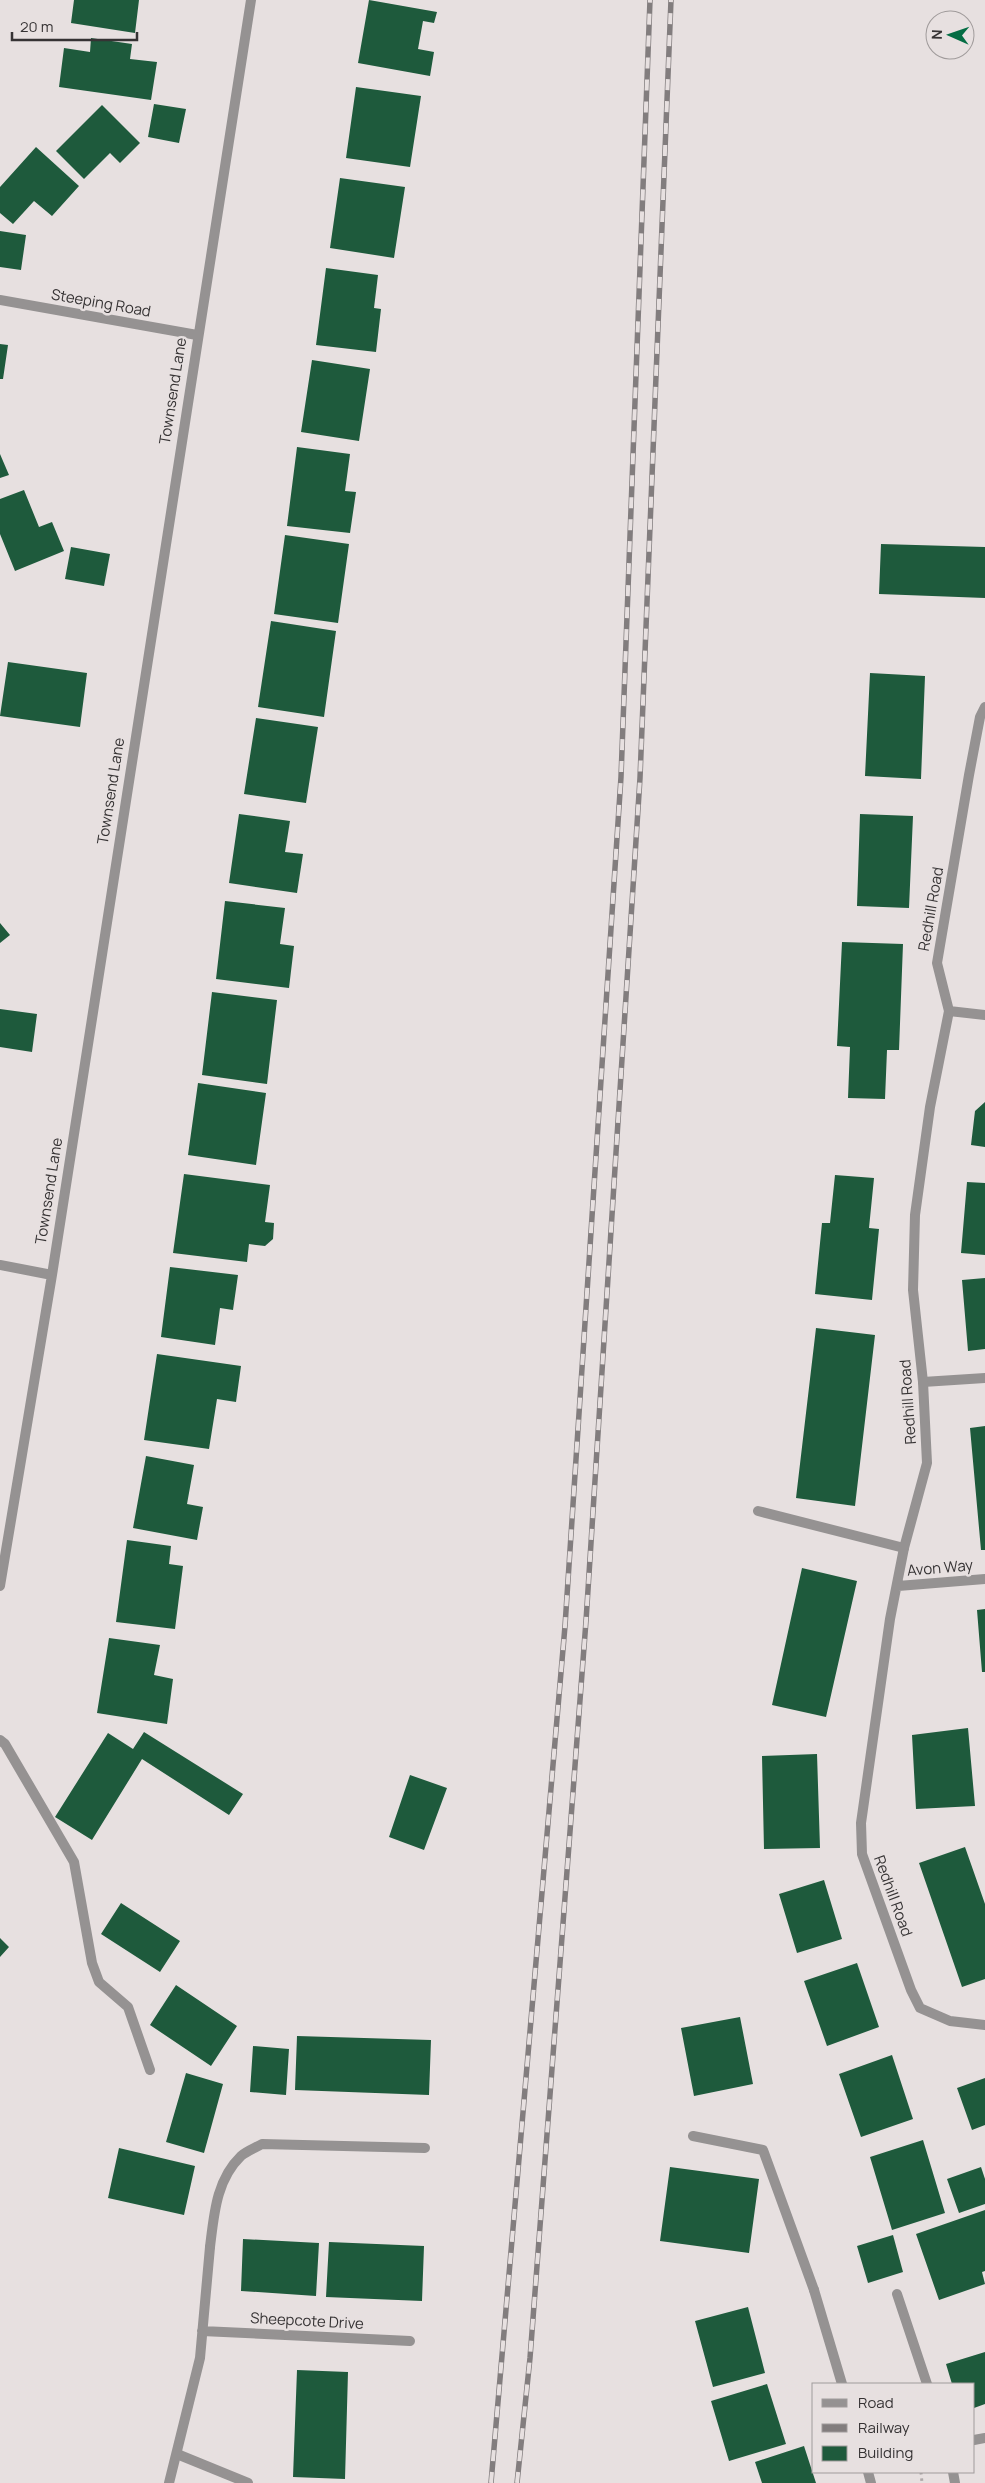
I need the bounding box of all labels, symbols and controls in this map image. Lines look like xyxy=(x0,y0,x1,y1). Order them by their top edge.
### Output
scale bar xyxy=(12,10,138,42)
north arrow xyxy=(925,10,975,60)
text: 20 m xyxy=(20,16,53,37)
text: N xyxy=(927,29,946,40)
street label: Steeping Road xyxy=(50,283,153,322)
street label: Townsend Lane xyxy=(154,336,191,446)
street label: Townsend Lane xyxy=(92,736,129,846)
street label: Redhill Road xyxy=(913,865,948,953)
street label: Townsend Lane xyxy=(30,1136,67,1246)
street label: Redhill Road xyxy=(894,1359,921,1445)
street label: Avon Way xyxy=(906,1554,974,1581)
street label: Redhill Road xyxy=(869,1852,918,1939)
street label: Sheepcote Drive xyxy=(250,2307,365,2334)
legend xyxy=(812,2383,975,2473)
text: Road xyxy=(858,2392,894,2413)
text: Railway xyxy=(858,2417,910,2438)
text: Building xyxy=(858,2442,913,2463)

